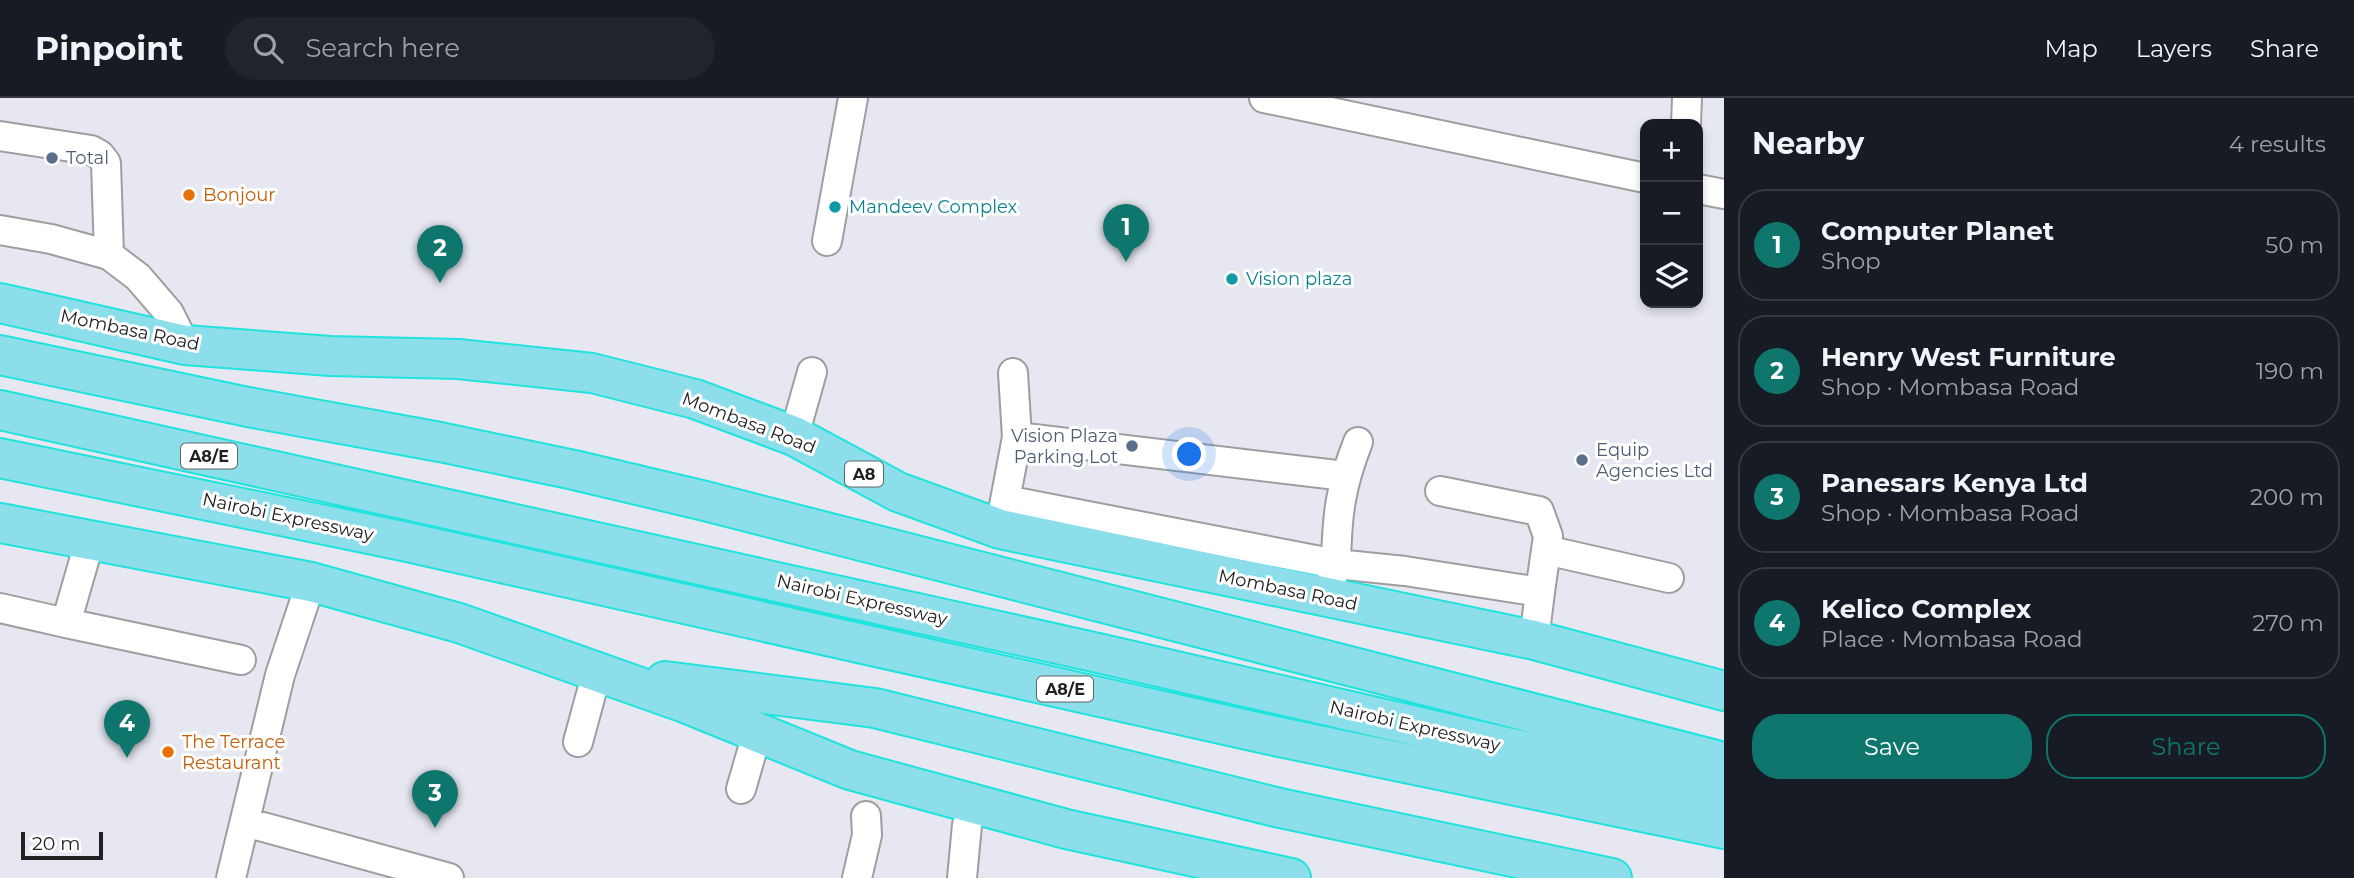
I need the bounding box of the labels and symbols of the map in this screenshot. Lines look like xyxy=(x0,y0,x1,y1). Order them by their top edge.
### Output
place label: Total xyxy=(66,147,109,169)
marker: Total xyxy=(44,150,60,166)
place label: Bonjour xyxy=(203,184,276,206)
marker: Bonjour xyxy=(181,187,197,203)
place label: Mandeev Complex xyxy=(849,196,1018,218)
marker: Mandeev Complex xyxy=(827,199,843,215)
pin: 1 xyxy=(1103,204,1149,262)
pin: 2 xyxy=(417,225,463,283)
place label: Vision plaza xyxy=(1246,268,1352,290)
marker: Vision plaza xyxy=(1224,271,1240,287)
street label: Mombasa Road xyxy=(58,305,202,355)
street label: Mombasa Road xyxy=(679,387,819,459)
place label: Vision Plaza Parking Lot xyxy=(1011,425,1118,468)
your location xyxy=(1172,437,1206,471)
marker: Vision Plaza Parking Lot xyxy=(1124,438,1140,454)
place label: Equip Agencies Ltd xyxy=(1596,439,1713,482)
road number: A8/E xyxy=(181,444,237,468)
marker: Equip Agencies Ltd xyxy=(1574,452,1590,468)
road number: A8 xyxy=(845,462,883,486)
street label: Nairobi Expressway xyxy=(200,488,376,546)
street label: Mombasa Road xyxy=(1216,565,1360,615)
street label: Nairobi Expressway xyxy=(775,570,950,630)
road number: A8/E xyxy=(1037,676,1093,702)
street label: Nairobi Expressway xyxy=(1328,696,1503,756)
pin: 4 xyxy=(104,700,150,758)
place label: The Terrace Restaurant xyxy=(182,731,285,774)
marker: The Terrace Restaurant xyxy=(160,744,176,760)
pin: 3 xyxy=(412,770,458,828)
scale bar xyxy=(21,829,103,861)

